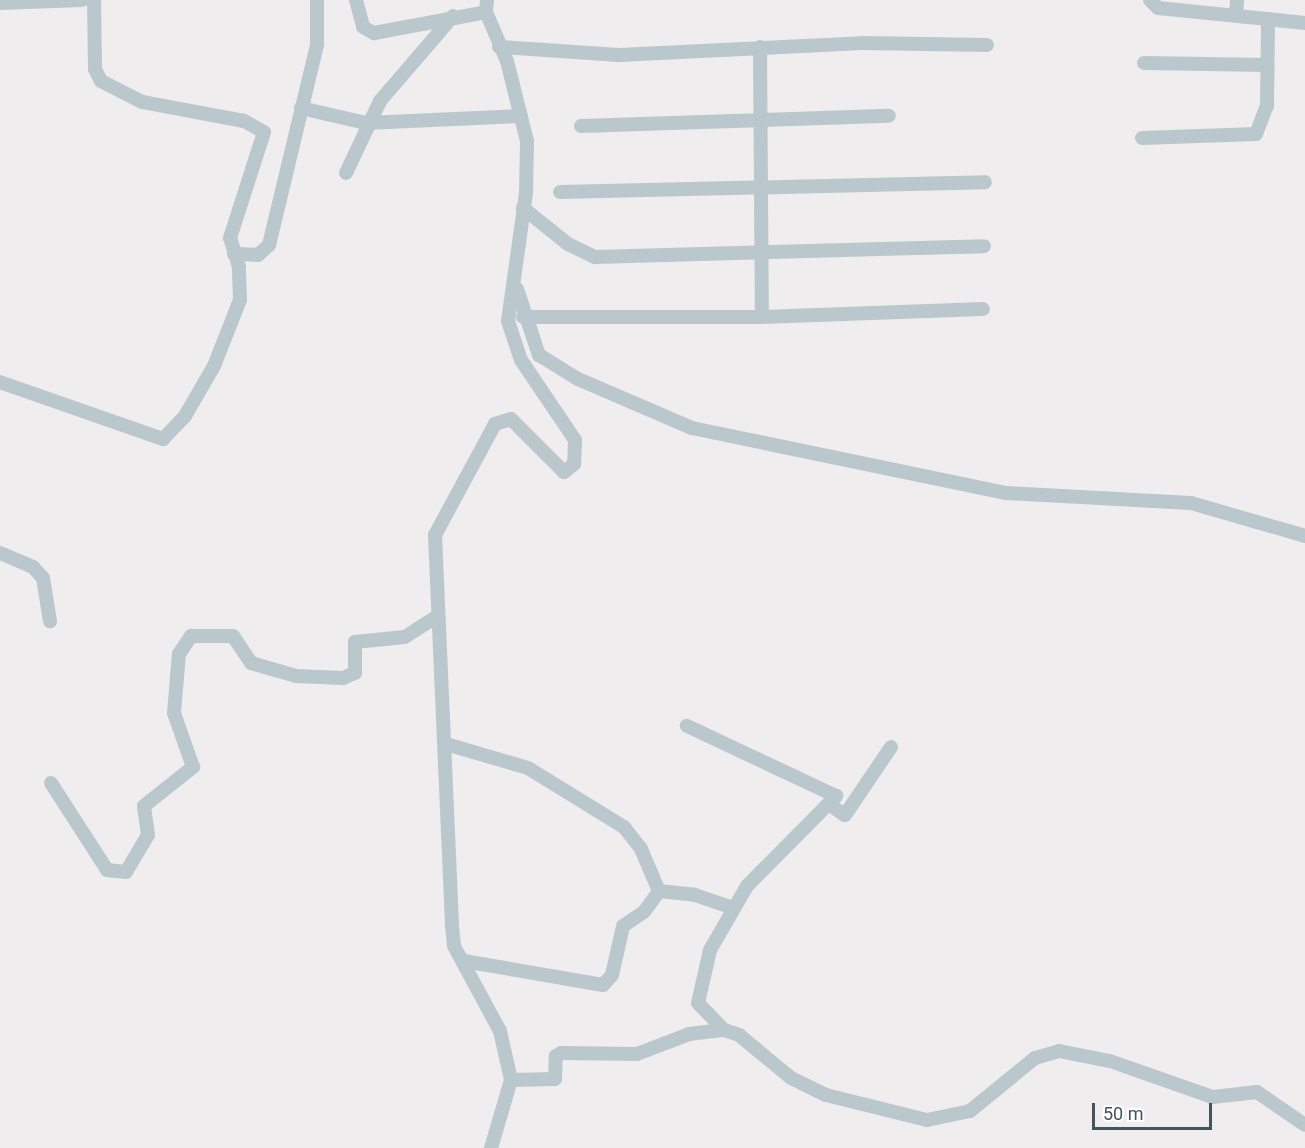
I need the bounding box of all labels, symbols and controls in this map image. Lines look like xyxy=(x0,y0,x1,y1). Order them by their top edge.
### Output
scale bar xyxy=(1095,1091,1215,1129)
text: 50 m xyxy=(1103,1103,1143,1124)

